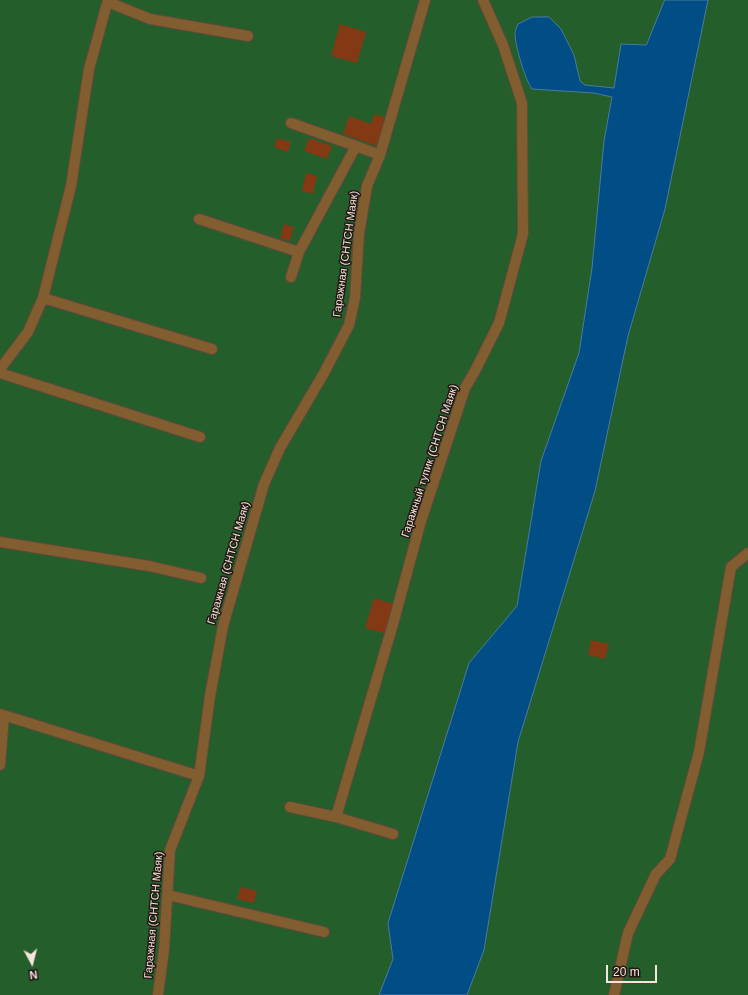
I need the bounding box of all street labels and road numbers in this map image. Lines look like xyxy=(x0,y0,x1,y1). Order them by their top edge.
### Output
street label: Гаражная (СНТСН Маяк) xyxy=(331,190,361,318)
street label: Гаражный тупик (СНТСН Маяк) xyxy=(399,383,461,539)
street label: Гаражная (СНТСН Маяк) xyxy=(205,500,253,626)
street label: Гаражная (СНТСН Маяк) xyxy=(142,851,166,979)

